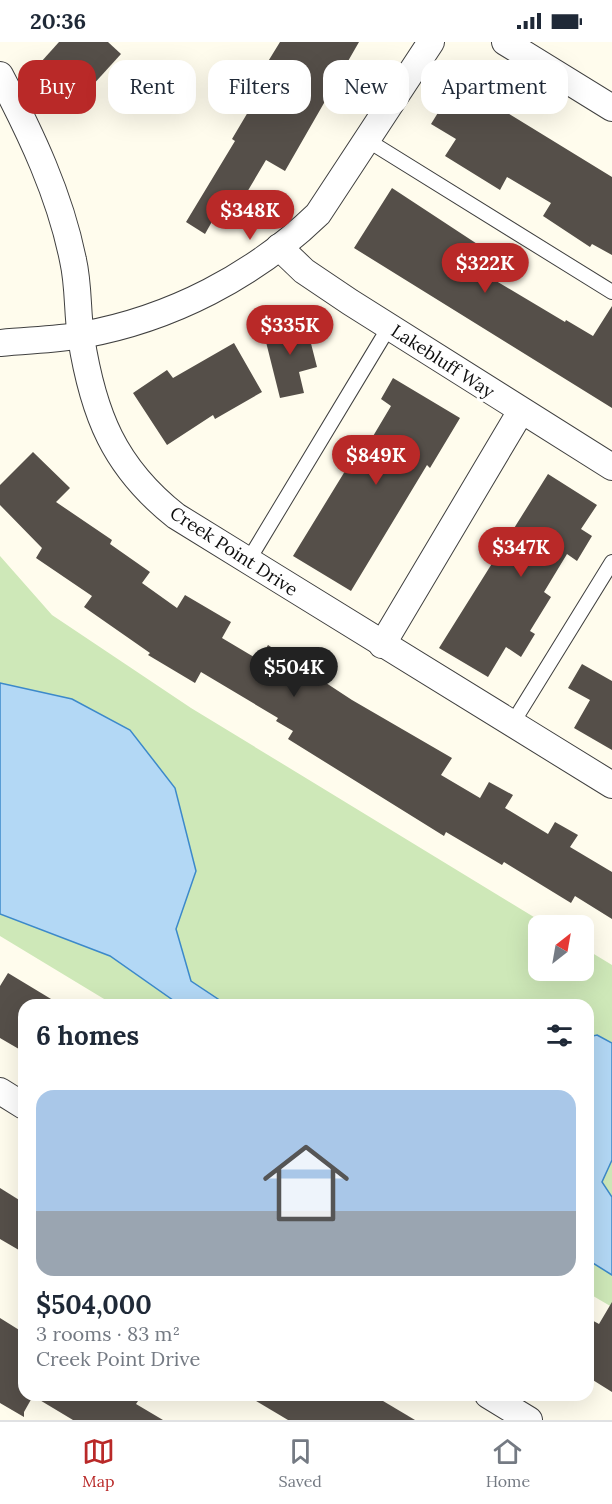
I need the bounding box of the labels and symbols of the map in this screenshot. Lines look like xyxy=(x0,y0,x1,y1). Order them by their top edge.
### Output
pin: $348K xyxy=(208,190,292,241)
pin: $322K xyxy=(443,243,527,294)
pin: $335K xyxy=(248,305,332,356)
street label: Lakebluff Way xyxy=(387,319,499,403)
pin: $849K xyxy=(334,435,418,486)
street label: Creek Point Drive xyxy=(166,501,302,601)
pin: $347K xyxy=(479,527,563,578)
pin: $504K xyxy=(252,647,336,698)
north arrow xyxy=(528,915,594,981)

